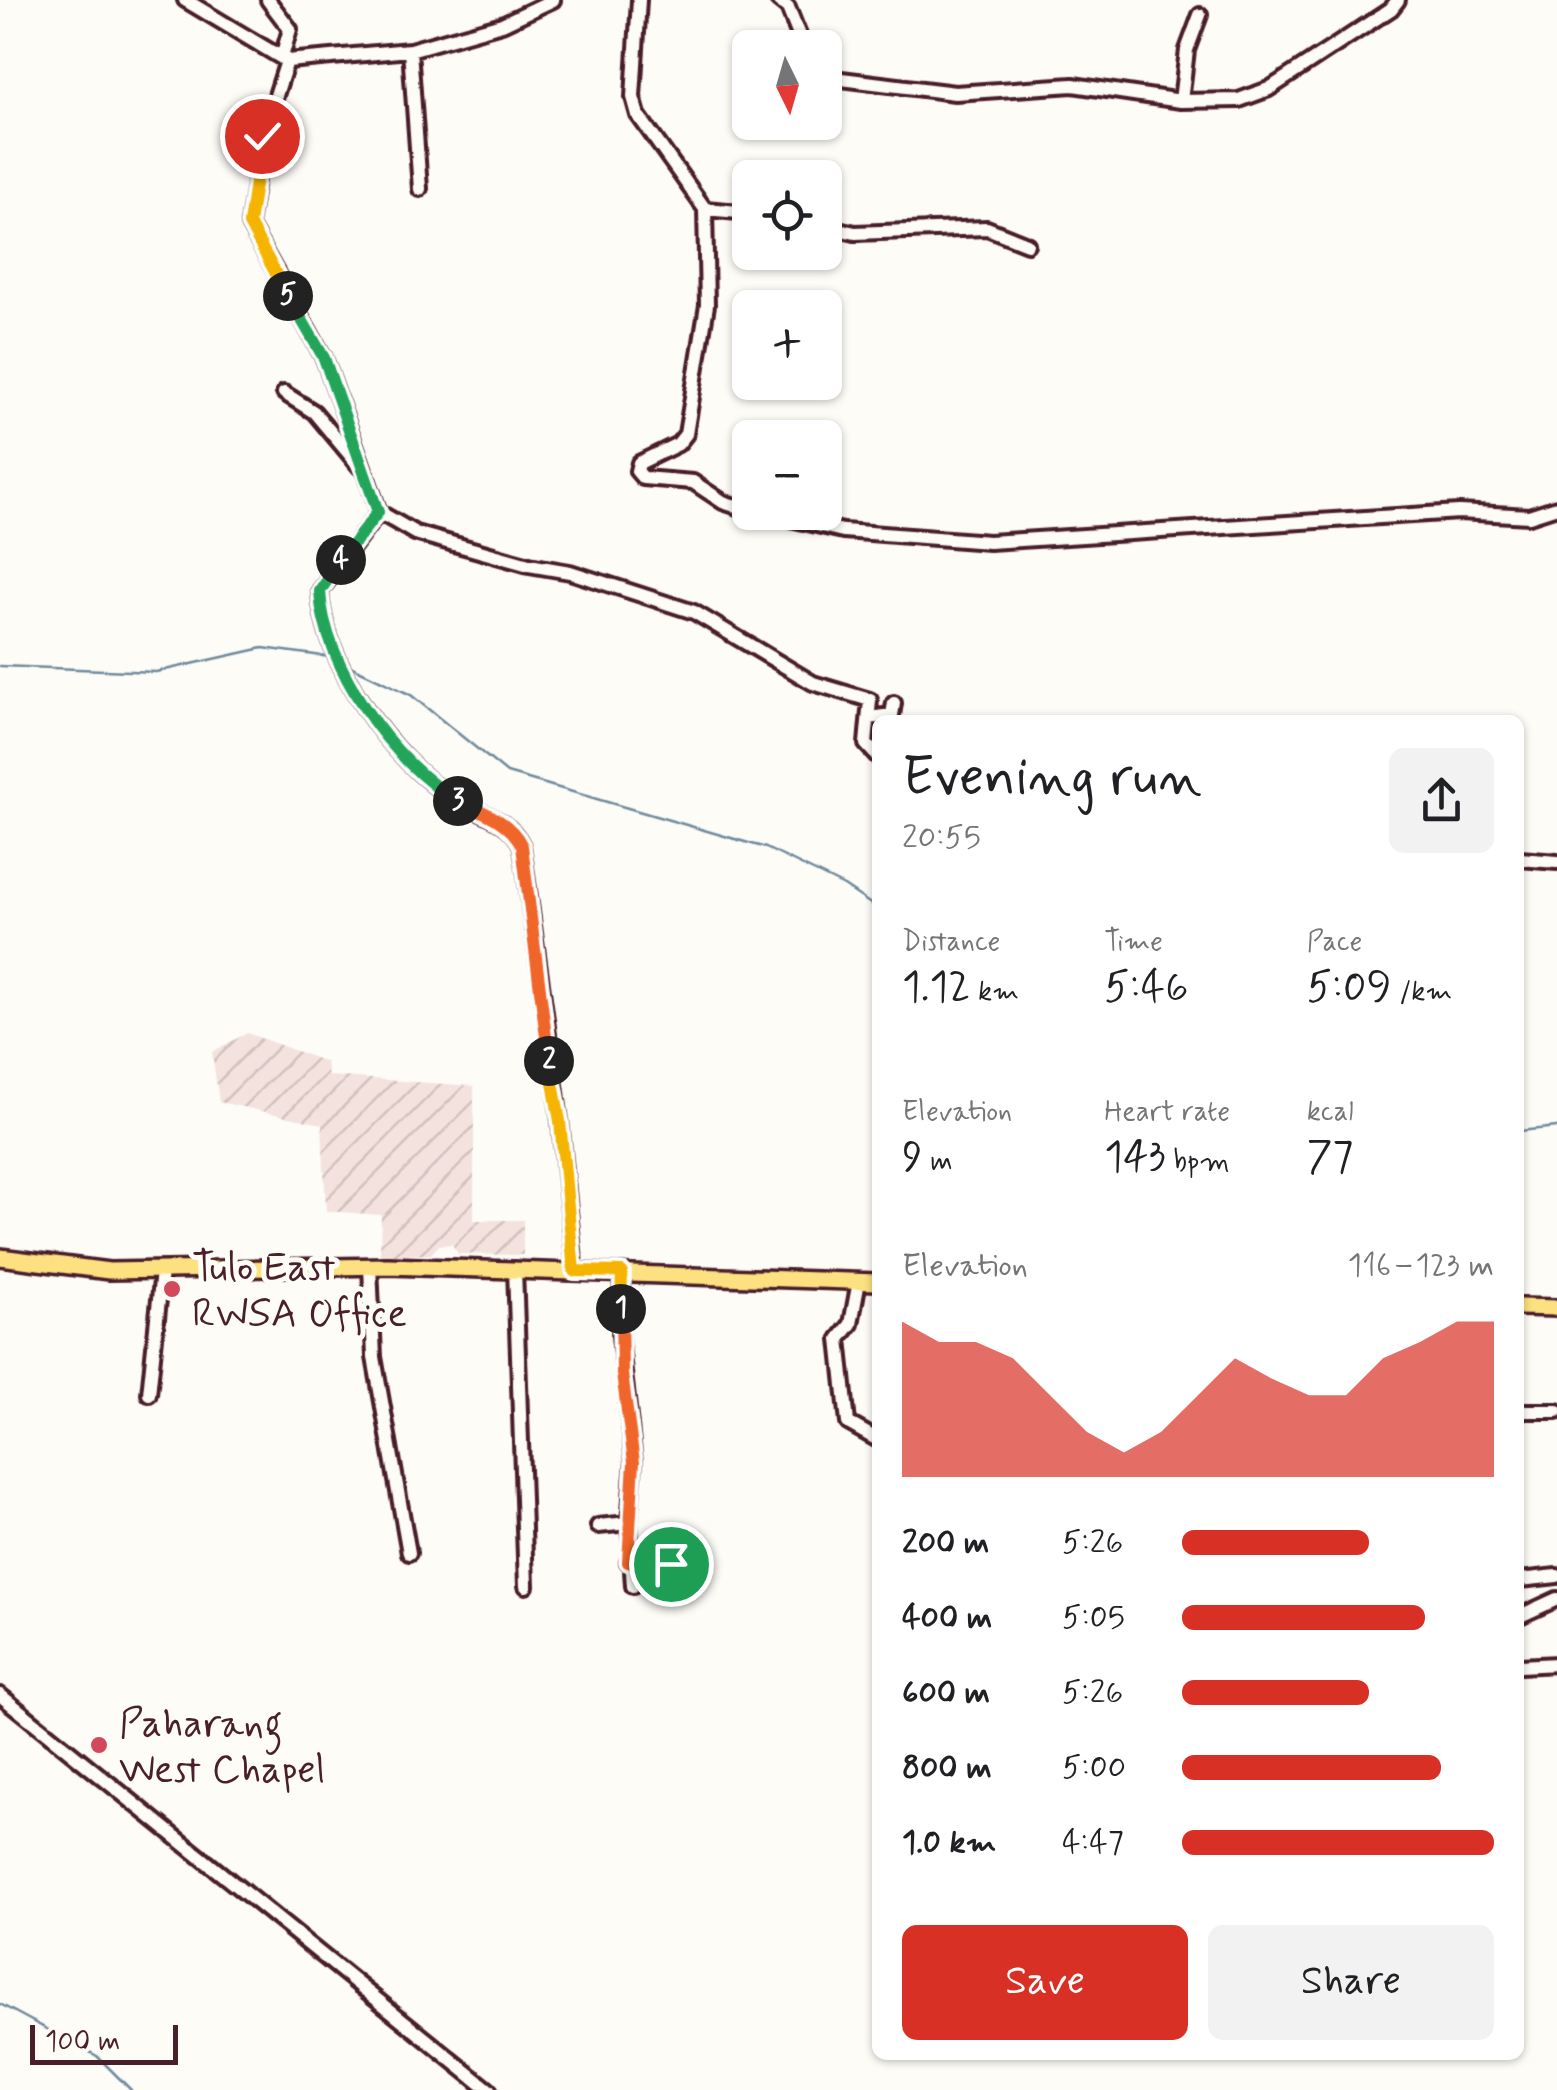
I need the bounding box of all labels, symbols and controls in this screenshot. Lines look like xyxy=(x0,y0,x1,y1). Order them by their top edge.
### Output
north arrow xyxy=(732,30,842,140)
map controls xyxy=(732,30,842,530)
pin xyxy=(220,94,305,179)
icon: check xyxy=(235,109,290,164)
button: locate xyxy=(732,160,842,270)
pin: 5 xyxy=(263,271,313,321)
text: 5 xyxy=(280,277,296,314)
button: + xyxy=(732,290,842,400)
button: − xyxy=(732,420,842,530)
pin: 4 xyxy=(316,535,366,585)
text: 4 xyxy=(333,541,349,578)
text: Evening run xyxy=(902,743,1202,815)
button: share xyxy=(1389,748,1494,853)
pin: 3 xyxy=(433,776,483,826)
text: 3 xyxy=(452,782,464,819)
text: 20:55 xyxy=(902,817,981,859)
text: Distance xyxy=(902,924,1000,961)
text: Time xyxy=(1104,924,1163,961)
text: Pace xyxy=(1307,924,1362,961)
text: 1.12 xyxy=(902,961,970,1016)
text: 5:46 xyxy=(1104,961,1188,1016)
text: 5:09 xyxy=(1307,961,1392,1016)
text: km xyxy=(970,974,1019,1011)
text: /km xyxy=(1392,974,1452,1011)
pin: 2 xyxy=(524,1036,574,1086)
text: 2 xyxy=(542,1042,556,1079)
text: Elevation xyxy=(902,1094,1012,1131)
text: Heart rate xyxy=(1104,1094,1230,1131)
text: kcal xyxy=(1307,1094,1354,1131)
text: 9 xyxy=(902,1131,923,1186)
text: 143 xyxy=(1104,1131,1166,1186)
text: 77 xyxy=(1307,1131,1353,1186)
text: m xyxy=(923,1144,952,1181)
text: bpm xyxy=(1166,1144,1230,1181)
place label: Tulo East RWSA Office xyxy=(192,1243,407,1341)
text: Elevation xyxy=(902,1245,1028,1287)
text: 116–123 m xyxy=(1348,1245,1494,1287)
marker: Tulo East RWSA Office xyxy=(161,1278,183,1300)
pin: 1 xyxy=(596,1284,646,1334)
text: 1 xyxy=(615,1290,627,1327)
pin xyxy=(629,1522,714,1607)
text: 200 m xyxy=(902,1522,989,1564)
text: 5:26 xyxy=(1062,1522,1123,1564)
icon: arrive xyxy=(644,1537,699,1592)
text: 400 m xyxy=(902,1597,992,1639)
text: 5:05 xyxy=(1062,1597,1125,1639)
text: 600 m xyxy=(902,1672,990,1714)
text: 5:26 xyxy=(1062,1672,1123,1714)
place label: Paharang West Chapel xyxy=(119,1699,325,1797)
marker: Paharang West Chapel xyxy=(88,1734,110,1756)
text: 800 m xyxy=(902,1747,992,1789)
text: 5:00 xyxy=(1062,1747,1126,1789)
text: 1.0 km xyxy=(902,1822,996,1864)
text: 4:47 xyxy=(1062,1822,1124,1864)
button: Save xyxy=(902,1925,1188,2040)
button: Share xyxy=(1208,1925,1494,2040)
scale bar xyxy=(30,2020,178,2064)
text: 100 m xyxy=(45,2024,120,2061)

